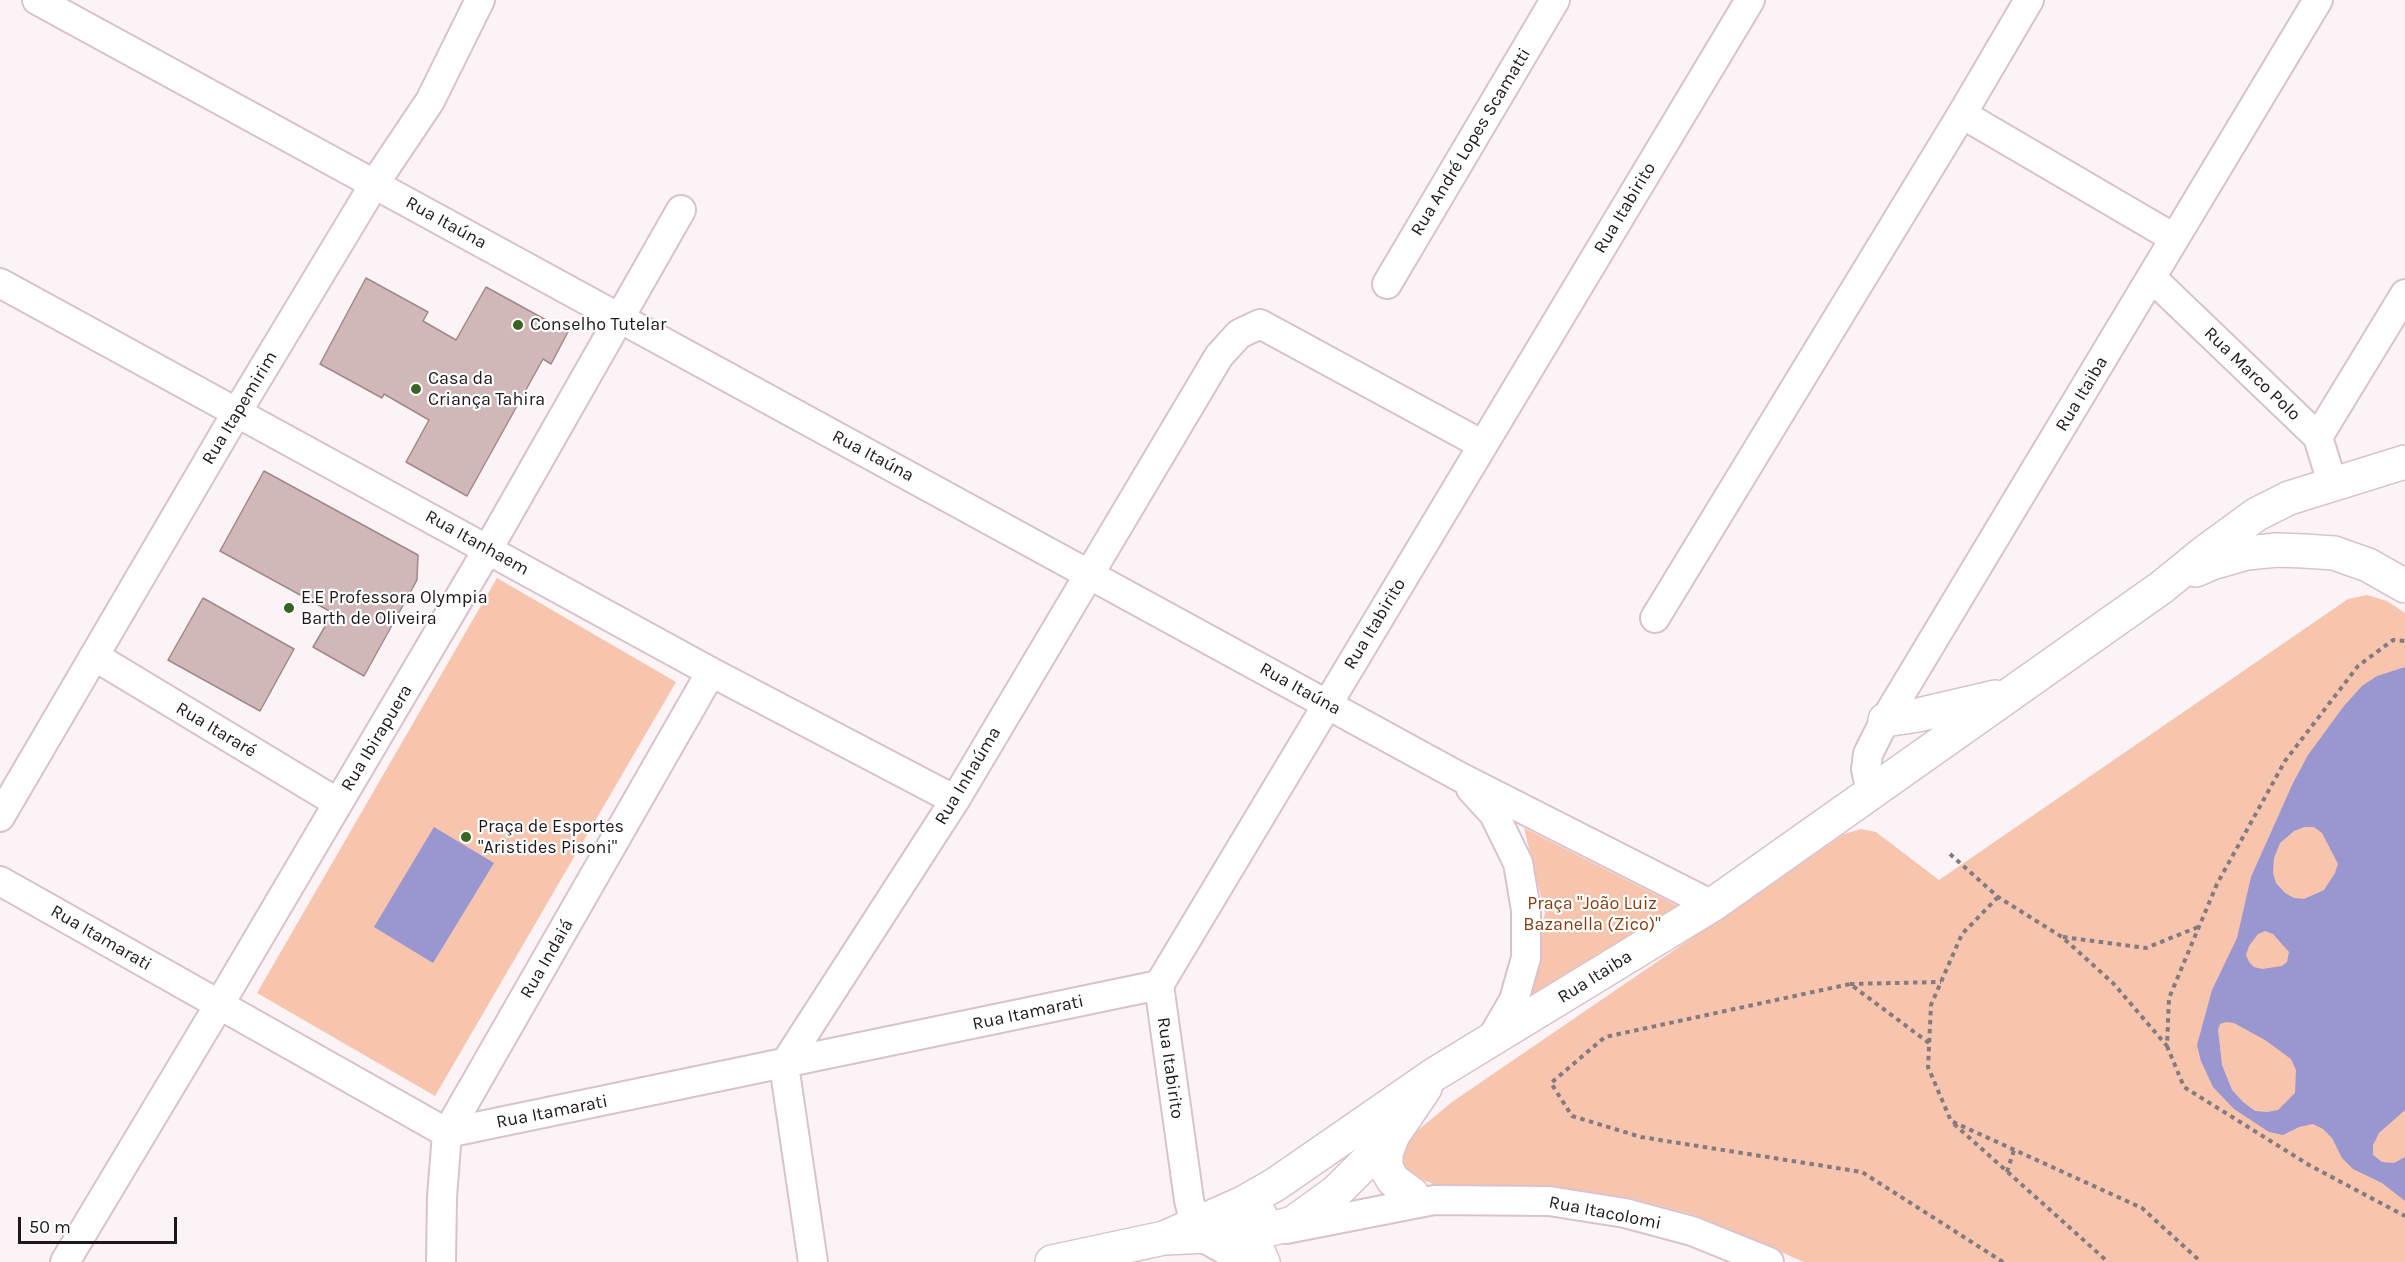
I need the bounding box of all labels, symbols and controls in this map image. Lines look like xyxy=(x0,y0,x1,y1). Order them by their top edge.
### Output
street label: Rua André Lopes Scamatti xyxy=(1406,44,1536,240)
street label: Rua Itabirito xyxy=(1589,159,1661,257)
street label: Rua Itaúna xyxy=(402,192,490,254)
place label: Conselho Tutelar xyxy=(530,314,667,336)
marker: Conselho Tutelar xyxy=(511,318,525,332)
street label: Rua Marco Polo xyxy=(2199,323,2305,425)
street label: Rua Itapemirim xyxy=(198,347,282,469)
street label: Rua Itaiba xyxy=(2051,353,2113,435)
place label: Casa da Criança Tahira xyxy=(428,368,545,410)
marker: Casa da Criança Tahira xyxy=(409,382,423,396)
street label: Rua Itaúna xyxy=(828,425,918,487)
street label: Rua Itanhaem xyxy=(421,506,533,580)
street label: Rua Itabirito xyxy=(1339,575,1411,673)
place label: E.E Professora Olympia Barth de Oliveira xyxy=(301,587,488,630)
marker: E.E Professora Olympia Barth de Oliveira xyxy=(282,601,296,615)
street label: Rua Itaúna xyxy=(1256,658,1344,720)
street label: Rua Ibirapuera xyxy=(337,681,417,795)
street label: Rua Itararé xyxy=(172,698,260,762)
street label: Rua Inhaúma xyxy=(930,723,1006,829)
place label: Praça de Esportes "Aristides Pisoni" xyxy=(478,816,624,858)
marker: Praça de Esportes "Aristides Pisoni" xyxy=(459,830,473,844)
park label: Praça "João Luiz Bazanella (Zico)" xyxy=(1523,893,1661,936)
street label: Rua Itamarati xyxy=(47,900,155,976)
street label: Rua Indaiá xyxy=(516,916,578,1002)
street label: Rua Itaiba xyxy=(1554,946,1636,1008)
street label: Rua Itamarati xyxy=(970,991,1086,1035)
street label: Rua Itabirito xyxy=(1152,1016,1188,1120)
street label: Rua Itamarati xyxy=(494,1091,610,1133)
street label: Rua Itacolomi xyxy=(1547,1192,1663,1234)
scale bar xyxy=(21,1205,180,1243)
text: 50 m xyxy=(29,1216,71,1238)

